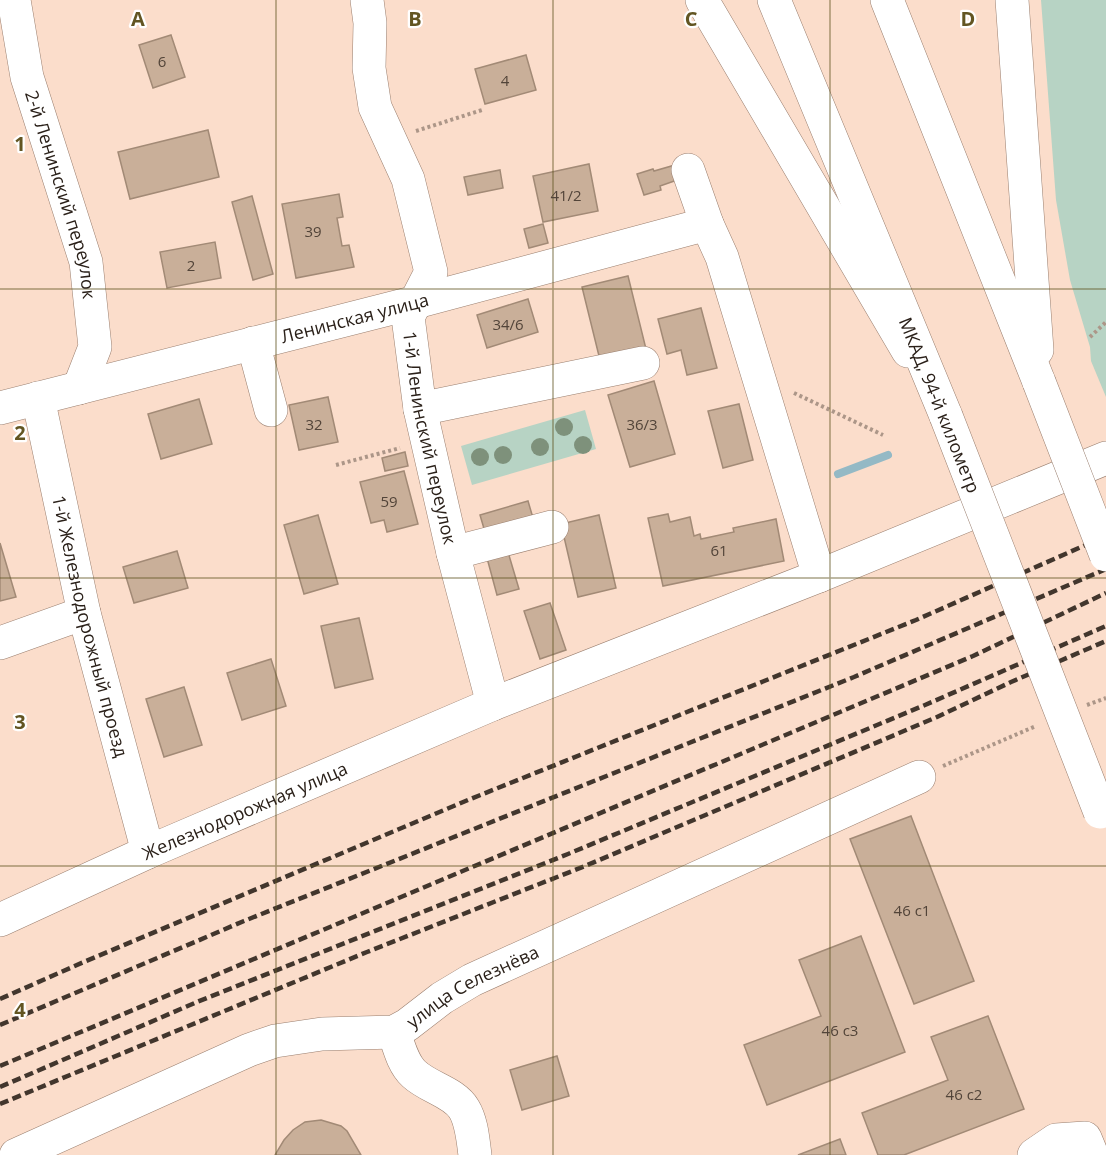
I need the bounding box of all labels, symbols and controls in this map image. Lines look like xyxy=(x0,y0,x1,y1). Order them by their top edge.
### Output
text: A xyxy=(131,5,145,32)
text: B xyxy=(408,5,422,32)
text: C xyxy=(685,5,698,32)
text: D xyxy=(961,5,975,32)
house number: 6 xyxy=(158,51,166,71)
house number: 4 xyxy=(501,70,510,90)
street label: 2-й Ленинский переулок xyxy=(20,87,102,301)
text: 1 xyxy=(14,130,26,157)
house number: 41/2 xyxy=(550,185,582,205)
house number: 39 xyxy=(304,221,322,241)
house number: 2 xyxy=(187,255,195,275)
street label: Ленинская улица xyxy=(278,287,431,348)
house number: 34/6 xyxy=(492,314,524,334)
street label: МКАД, 94-й километр xyxy=(894,314,986,496)
street label: 1-й Ленинский переулок xyxy=(398,330,463,547)
house number: 32 xyxy=(305,414,323,434)
house number: 36/3 xyxy=(626,414,658,434)
text: 2 xyxy=(14,419,26,446)
house number: 59 xyxy=(380,491,398,511)
street label: 1-й Железнодорожный проезд xyxy=(47,493,134,760)
house number: 61 xyxy=(710,540,728,560)
text: 3 xyxy=(14,708,26,735)
street label: Железнодорожная улица xyxy=(138,756,351,865)
house number: 46 с1 xyxy=(894,900,930,920)
street label: улица Селезнёва xyxy=(401,939,543,1033)
text: 4 xyxy=(14,996,26,1023)
house number: 46 с3 xyxy=(822,1020,858,1040)
house number: 46 с2 xyxy=(946,1084,982,1104)

